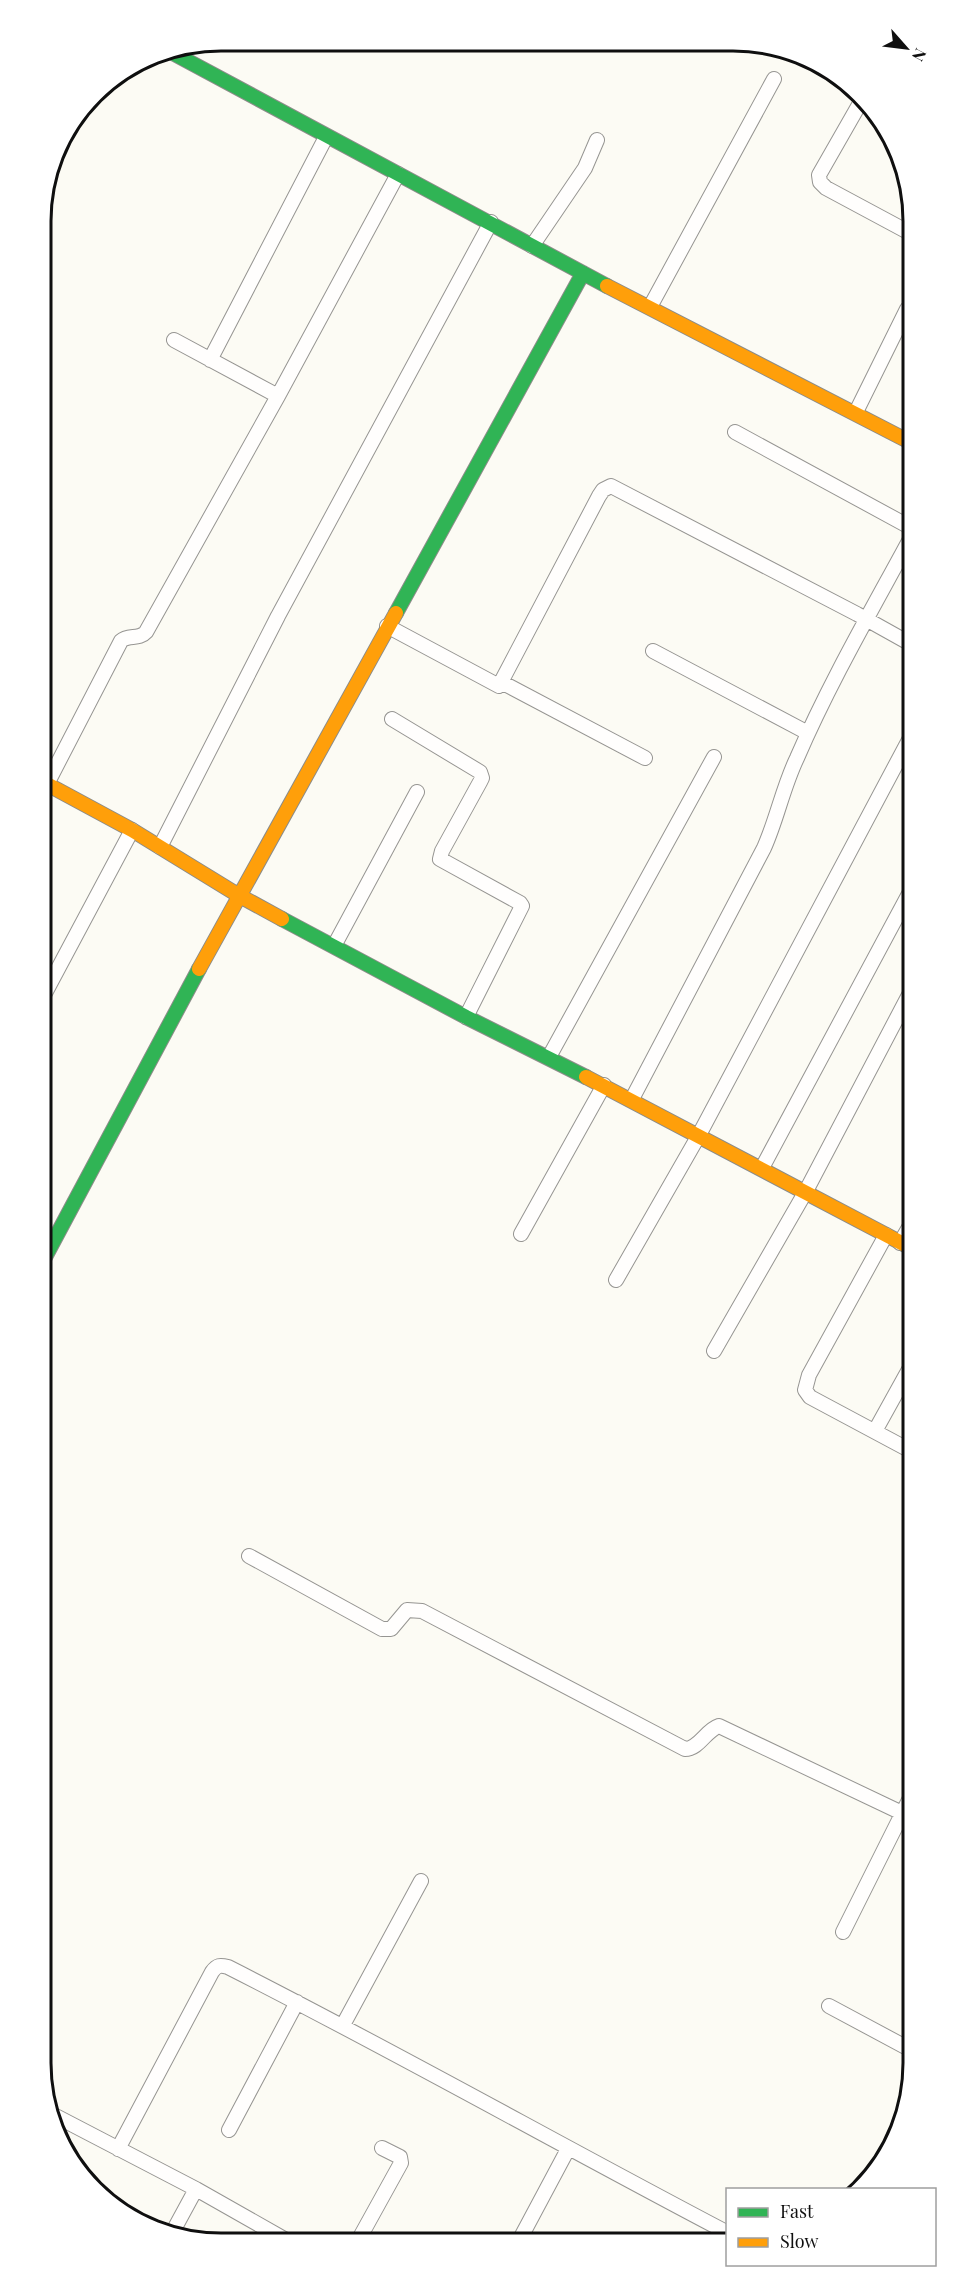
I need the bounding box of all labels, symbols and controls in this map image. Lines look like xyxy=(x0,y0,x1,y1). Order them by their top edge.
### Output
north arrow xyxy=(876,18,936,78)
text: N xyxy=(907,45,932,66)
legend xyxy=(726,2188,936,2266)
text: Fast xyxy=(780,2199,814,2223)
text: Slow xyxy=(780,2229,818,2253)

